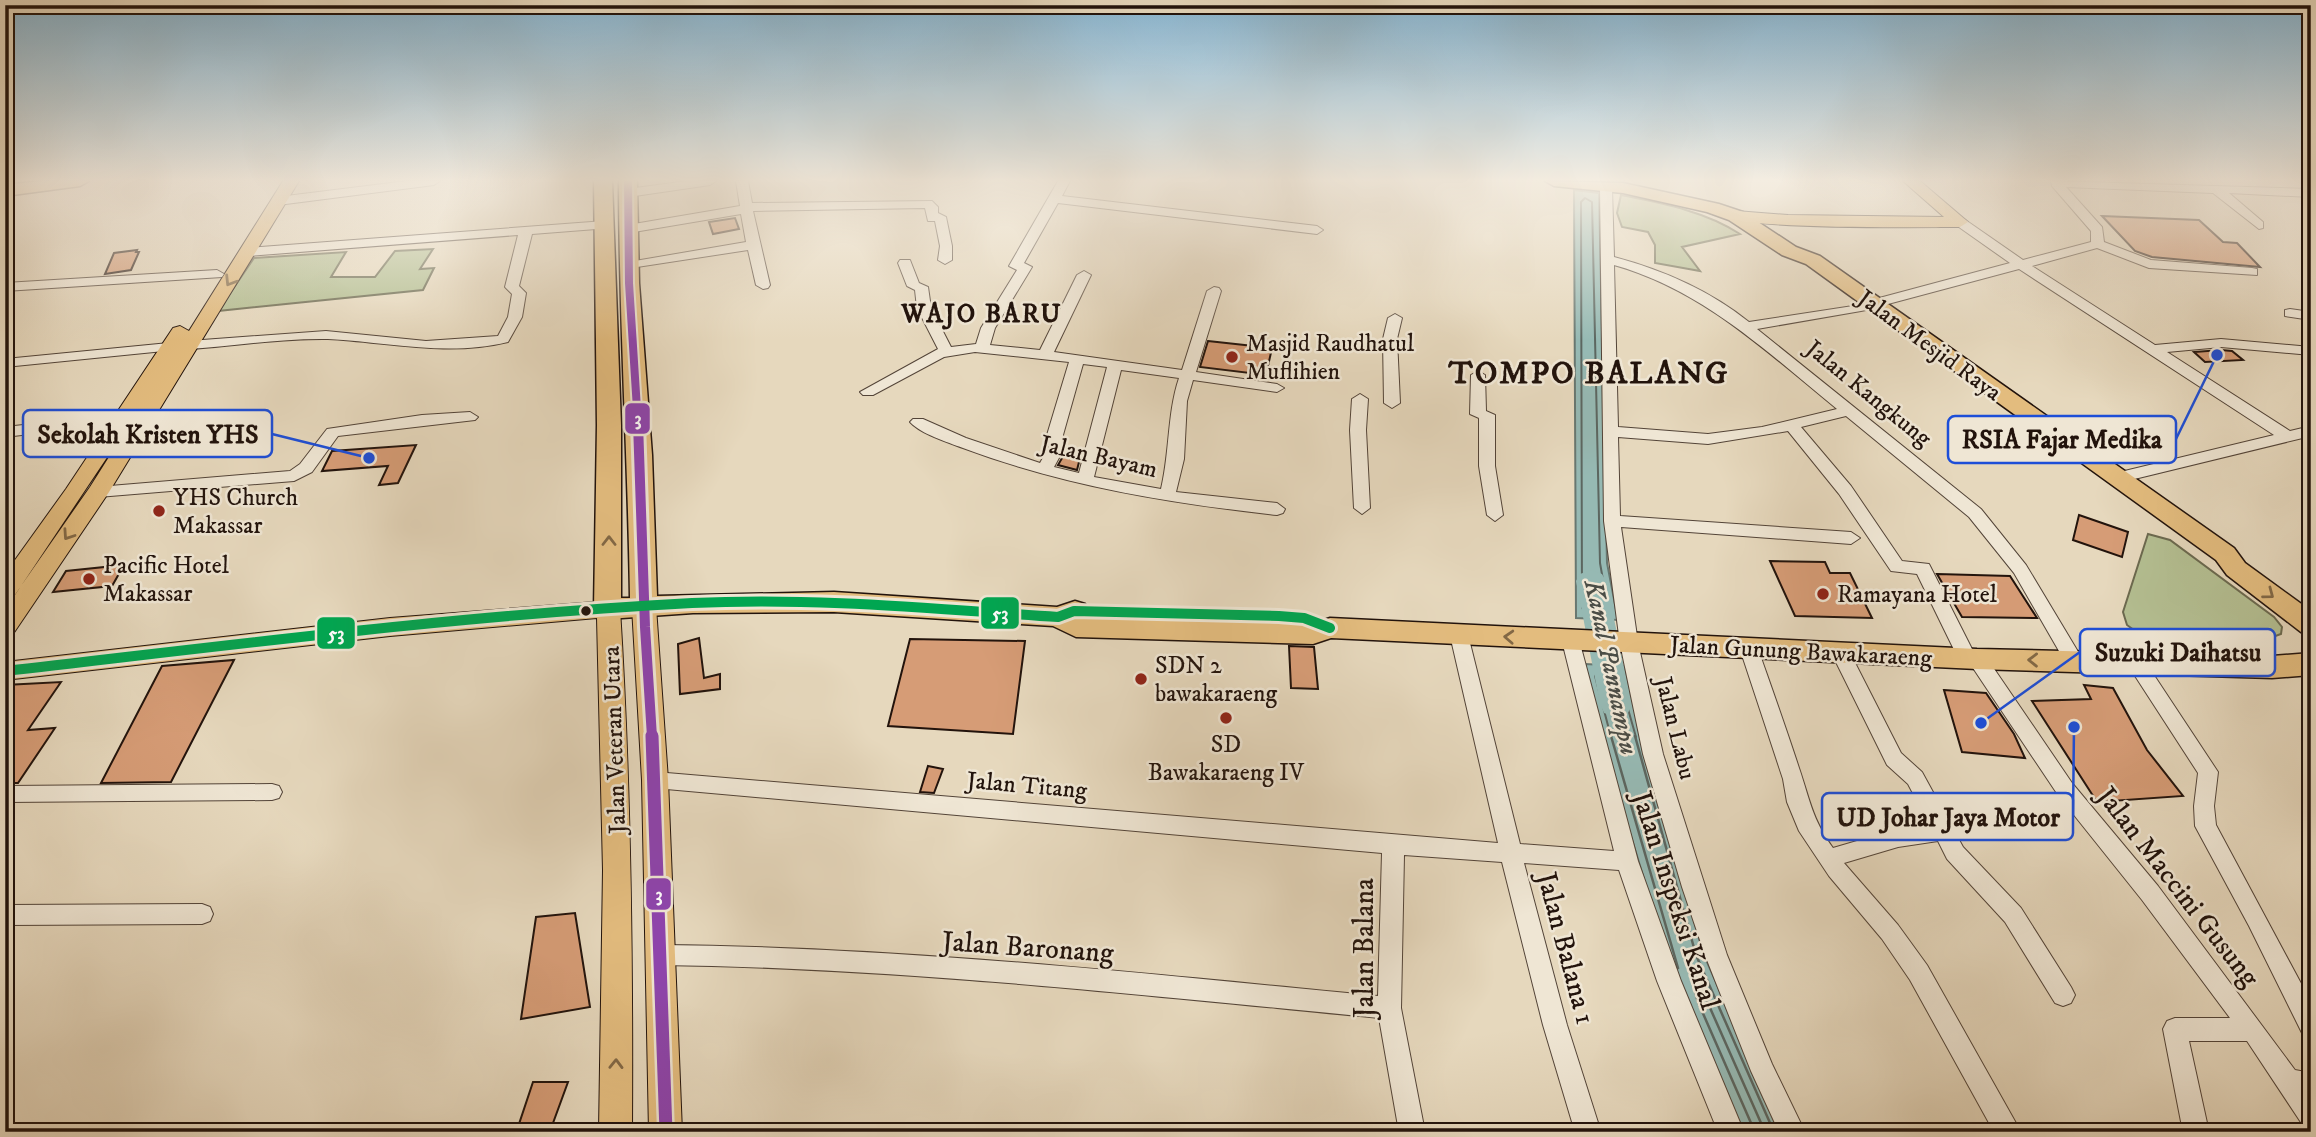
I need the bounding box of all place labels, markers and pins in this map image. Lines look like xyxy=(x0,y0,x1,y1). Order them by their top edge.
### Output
place label: Masjid Raudhatul Muflihien xyxy=(1246,329,1415,387)
marker: Masjid Raudhatul Muflihien xyxy=(1224,349,1240,365)
callout: Sekolah Kristen YHS xyxy=(23,410,272,457)
callout: RSIA Fajar Medika xyxy=(1948,416,2176,463)
place label: YHS Church Makassar xyxy=(173,483,298,541)
marker: YHS Church Makassar xyxy=(151,503,167,519)
place label: Pacific Hotel Makassar xyxy=(103,551,230,609)
marker: Pacific Hotel Makassar xyxy=(81,571,97,587)
place label: Ramayana Hotel xyxy=(1837,580,1998,610)
marker: Ramayana Hotel xyxy=(1815,586,1831,602)
unlabelled marker xyxy=(579,604,593,618)
callout: Suzuki Daihatsu xyxy=(2080,629,2275,676)
place label: SDN 2 bawakaraeng xyxy=(1155,651,1278,709)
marker: SDN 2 bawakaraeng xyxy=(1133,671,1149,687)
marker: SD Bawakaraeng IV xyxy=(1218,710,1234,726)
place label: SD Bawakaraeng IV xyxy=(1148,730,1305,788)
callout: UD Johar Jaya Motor xyxy=(1822,793,2073,840)

